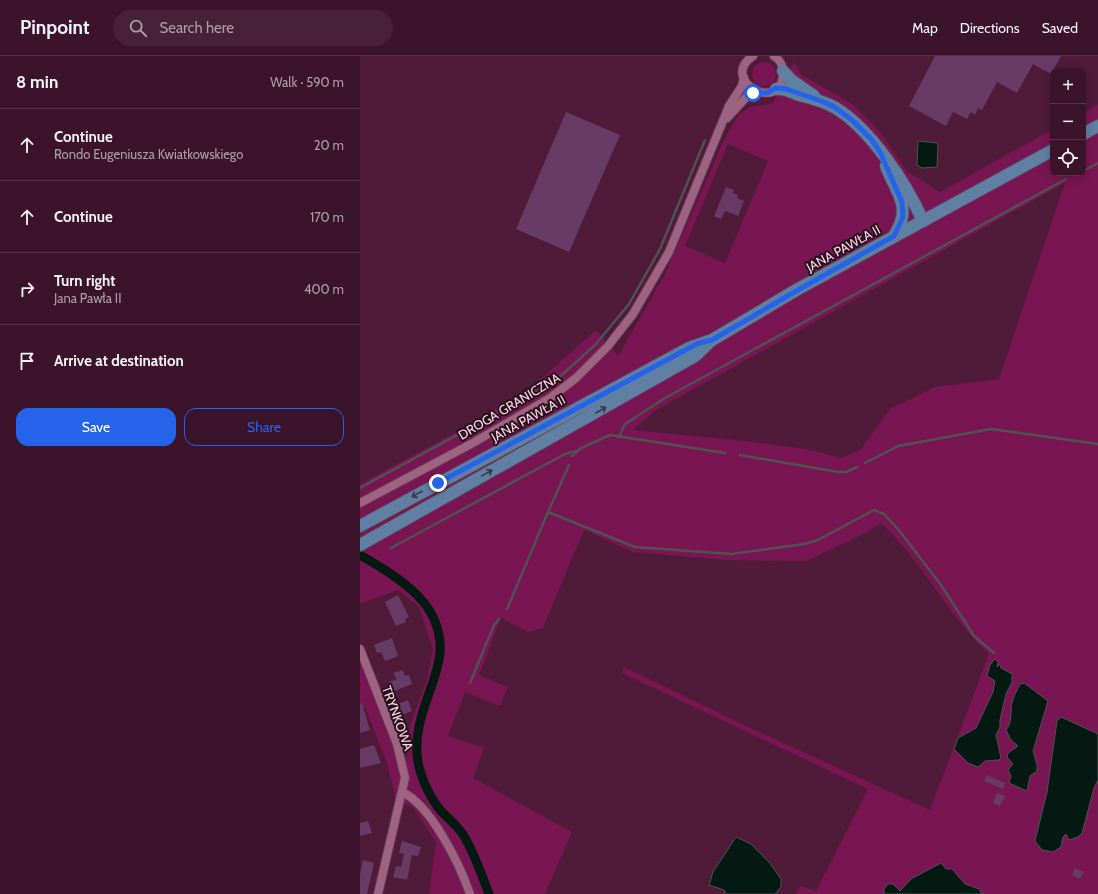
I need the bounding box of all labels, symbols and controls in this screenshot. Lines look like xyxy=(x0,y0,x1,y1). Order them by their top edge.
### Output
search box xyxy=(113,10,393,46)
text: Pinpoint xyxy=(20,16,89,39)
icon: search xyxy=(127,17,149,39)
text: Search here xyxy=(159,19,234,37)
text: Map xyxy=(912,19,938,37)
text: Directions xyxy=(960,19,1020,37)
text: Saved xyxy=(1042,19,1078,37)
map controls xyxy=(1050,68,1086,176)
button: + xyxy=(1050,68,1086,104)
text: 8 min xyxy=(16,72,58,92)
text: Walk · 590 m xyxy=(270,74,344,90)
route start xyxy=(744,84,762,102)
button: − xyxy=(1050,104,1086,140)
text: Continue xyxy=(54,128,113,146)
icon: ahead xyxy=(16,134,38,156)
text: 20 m xyxy=(314,137,344,153)
button: locate xyxy=(1050,140,1086,176)
text: Rondo Eugeniusza Kwiatkowskiego xyxy=(54,146,243,162)
icon: ahead xyxy=(16,206,38,228)
text: Continue xyxy=(54,208,113,226)
text: 170 m xyxy=(310,209,344,225)
street label: JANA PAWŁA II xyxy=(802,221,883,275)
text: Turn right xyxy=(54,272,115,290)
icon: right xyxy=(16,278,38,300)
text: 400 m xyxy=(304,281,344,297)
text: Jana Pawła II xyxy=(54,290,121,306)
icon: arrive xyxy=(16,350,38,372)
text: Arrive at destination xyxy=(54,352,184,370)
street label: DROGA GRANICZNA xyxy=(455,369,563,443)
street label: JANA PAWŁA II xyxy=(487,391,568,445)
one-way arrow xyxy=(595,405,607,413)
button: Save xyxy=(16,408,176,446)
button: Share xyxy=(184,408,344,446)
one-way arrow xyxy=(481,469,493,477)
route end xyxy=(429,474,447,492)
one-way arrow xyxy=(411,491,423,499)
street label: TRYNKOWA xyxy=(379,683,417,753)

